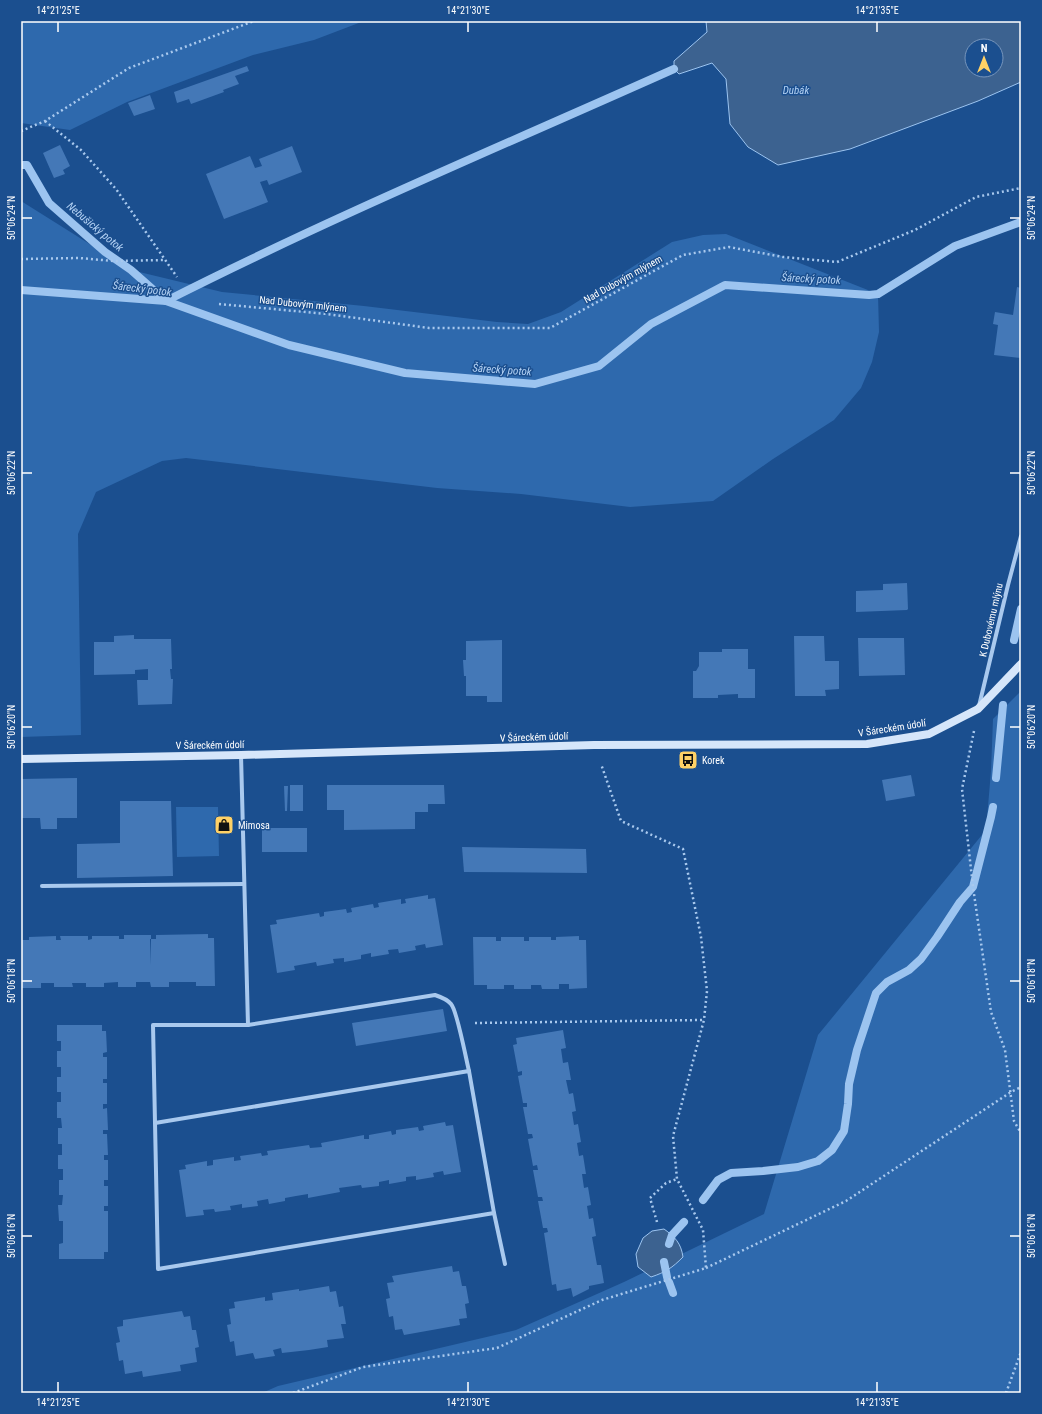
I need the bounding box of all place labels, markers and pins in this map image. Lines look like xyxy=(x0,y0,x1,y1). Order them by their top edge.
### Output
bus stop icon: Korek xyxy=(677,749,699,771)
place label: Korek xyxy=(702,755,725,766)
shop icon: Mimosa xyxy=(213,814,235,836)
place label: Mimosa xyxy=(238,820,270,831)

